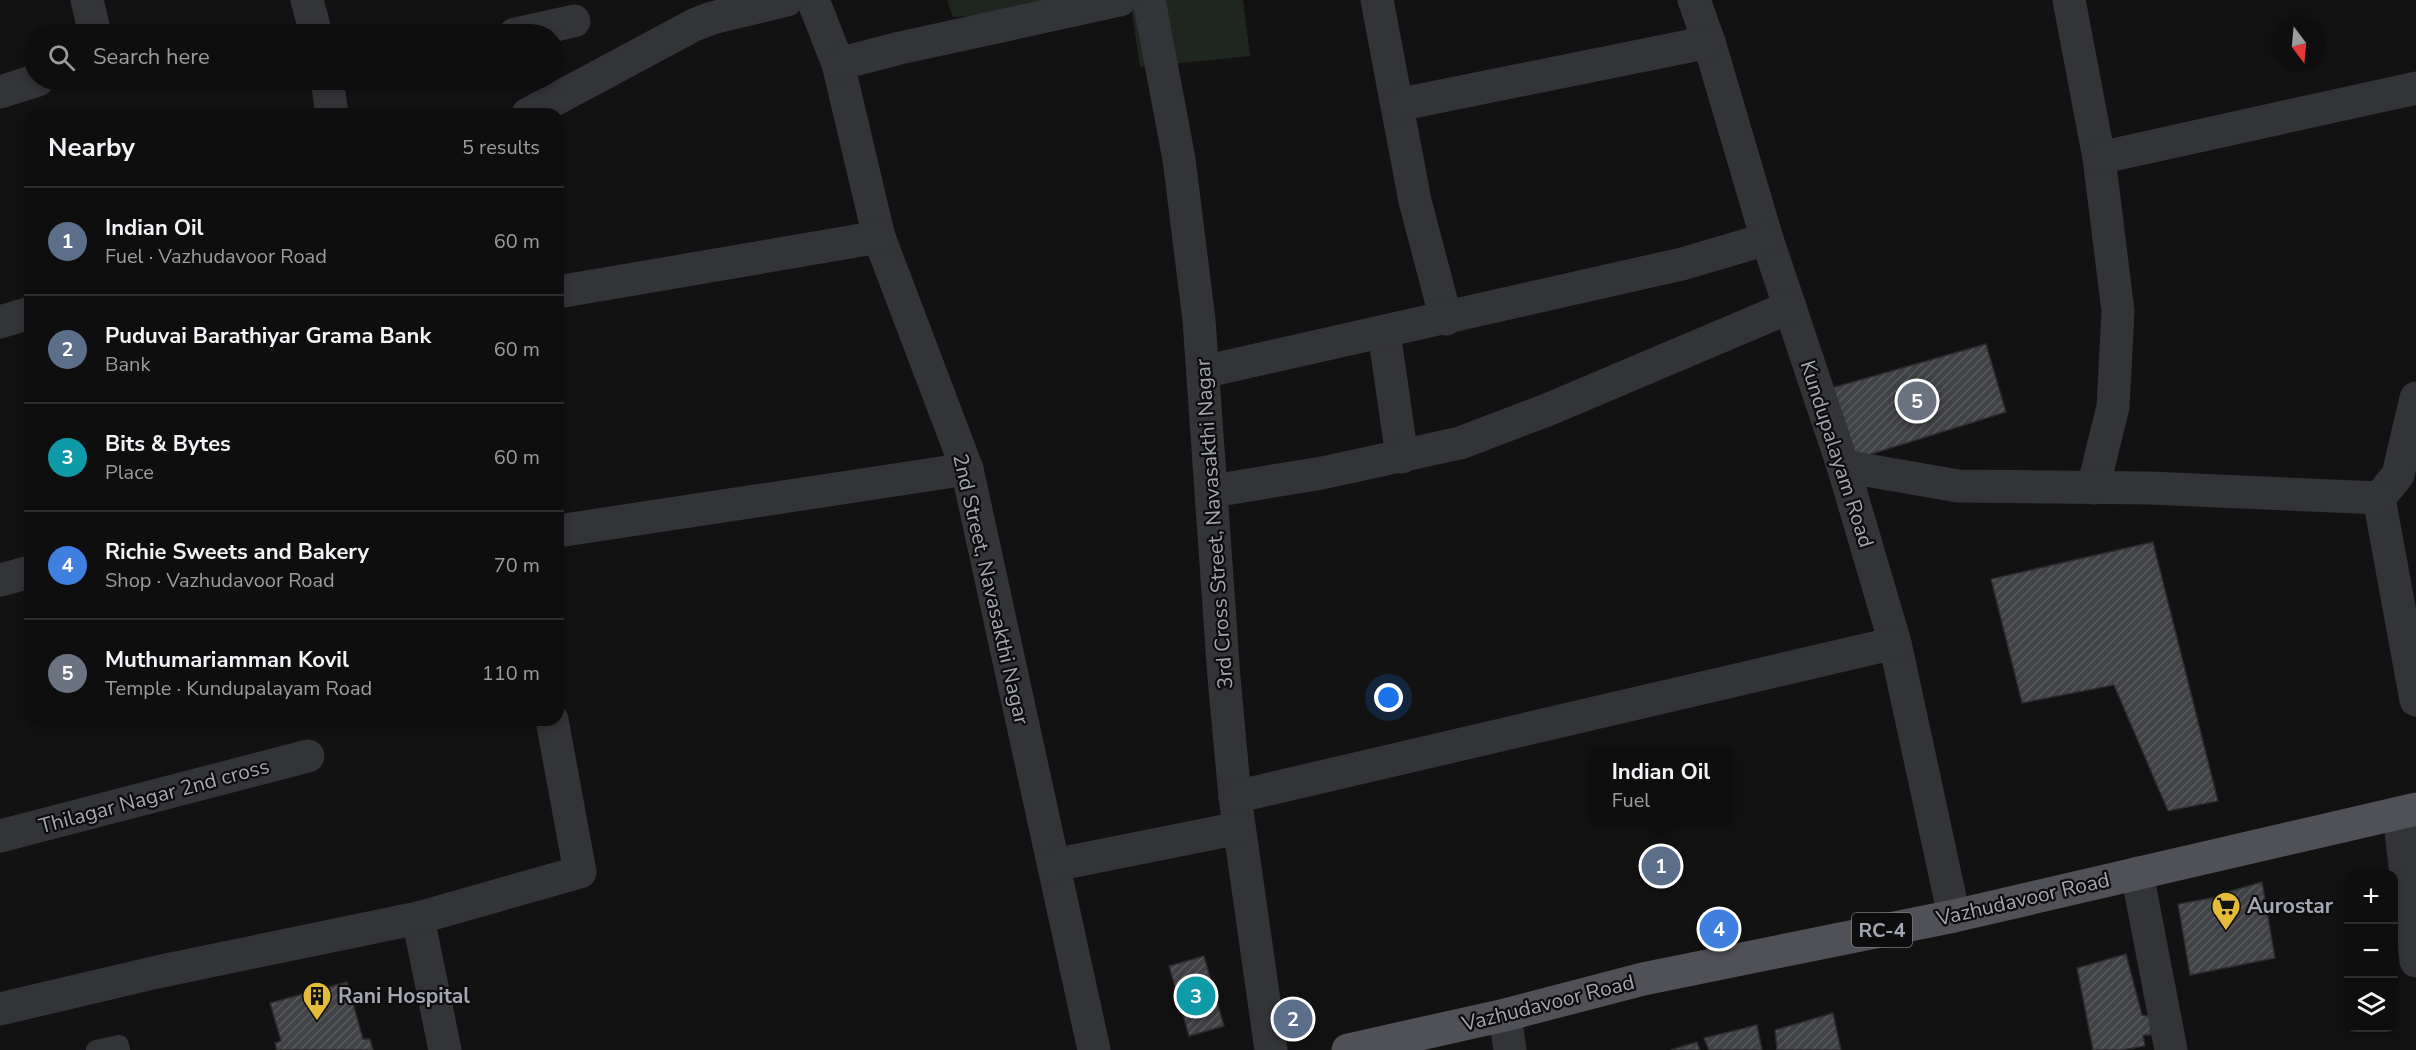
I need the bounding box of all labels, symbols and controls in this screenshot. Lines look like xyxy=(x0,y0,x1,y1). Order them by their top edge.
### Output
north arrow xyxy=(2272,18,2326,72)
search box xyxy=(24,24,564,90)
icon: search xyxy=(45,41,78,74)
text: Search here xyxy=(93,42,210,72)
text: Nearby xyxy=(48,130,135,165)
text: 5 results xyxy=(462,134,540,161)
text: Indian Oil xyxy=(105,213,204,243)
text: 1 xyxy=(62,228,74,255)
text: 60 m xyxy=(494,228,540,255)
text: Fuel · Vazhudavoor Road xyxy=(105,243,327,270)
text: Puduvai Barathiyar Grama Bank xyxy=(105,321,431,351)
text: 2 xyxy=(62,336,74,363)
text: 60 m xyxy=(494,336,540,363)
text: Bank xyxy=(105,351,150,378)
street label: 3rd Cross Street, Navasakthi Nagar xyxy=(1188,357,1240,690)
street label: Kundupalayam Road xyxy=(1794,357,1880,551)
pin: 5 xyxy=(1898,378,1936,424)
text: Bits & Bytes xyxy=(105,429,231,459)
text: 3 xyxy=(62,444,74,471)
text: 60 m xyxy=(494,444,540,471)
street label: 2nd Street, Navasakthi Nagar xyxy=(946,451,1036,728)
text: Place xyxy=(105,459,154,486)
text: Richie Sweets and Bakery xyxy=(105,537,369,567)
text: 4 xyxy=(62,552,74,579)
text: 70 m xyxy=(494,552,540,579)
text: Shop · Vazhudavoor Road xyxy=(105,567,335,594)
text: Muthumariamman Kovil xyxy=(105,645,349,675)
text: 5 xyxy=(62,660,74,687)
text: 110 m xyxy=(482,660,540,687)
text: Temple · Kundupalayam Road xyxy=(105,675,372,702)
your location xyxy=(1374,683,1403,712)
popup xyxy=(1589,746,1733,824)
street label: Thilagar Nagar 2nd cross xyxy=(36,752,272,840)
text: Indian Oil xyxy=(1612,757,1710,787)
text: Fuel xyxy=(1612,787,1650,814)
pin: 1 xyxy=(1642,844,1680,888)
street label: Vazhudavoor Road xyxy=(1933,865,2112,933)
map controls xyxy=(2344,870,2398,1032)
button: + xyxy=(2344,870,2398,924)
supermarket icon: Aurostar xyxy=(2210,890,2242,932)
place label: Aurostar xyxy=(2247,892,2334,920)
pin: 4 xyxy=(1700,906,1738,952)
road number: RC-4 xyxy=(1852,913,1912,947)
button: − xyxy=(2344,924,2398,978)
street label: Vazhudavoor Road xyxy=(1458,968,1637,1038)
pin: 3 xyxy=(1176,974,1216,1018)
button: layers xyxy=(2344,978,2398,1032)
building icon: Rani Hospital xyxy=(301,980,333,1022)
place label: Rani Hospital xyxy=(338,982,470,1010)
pin: 2 xyxy=(1274,996,1312,1042)

